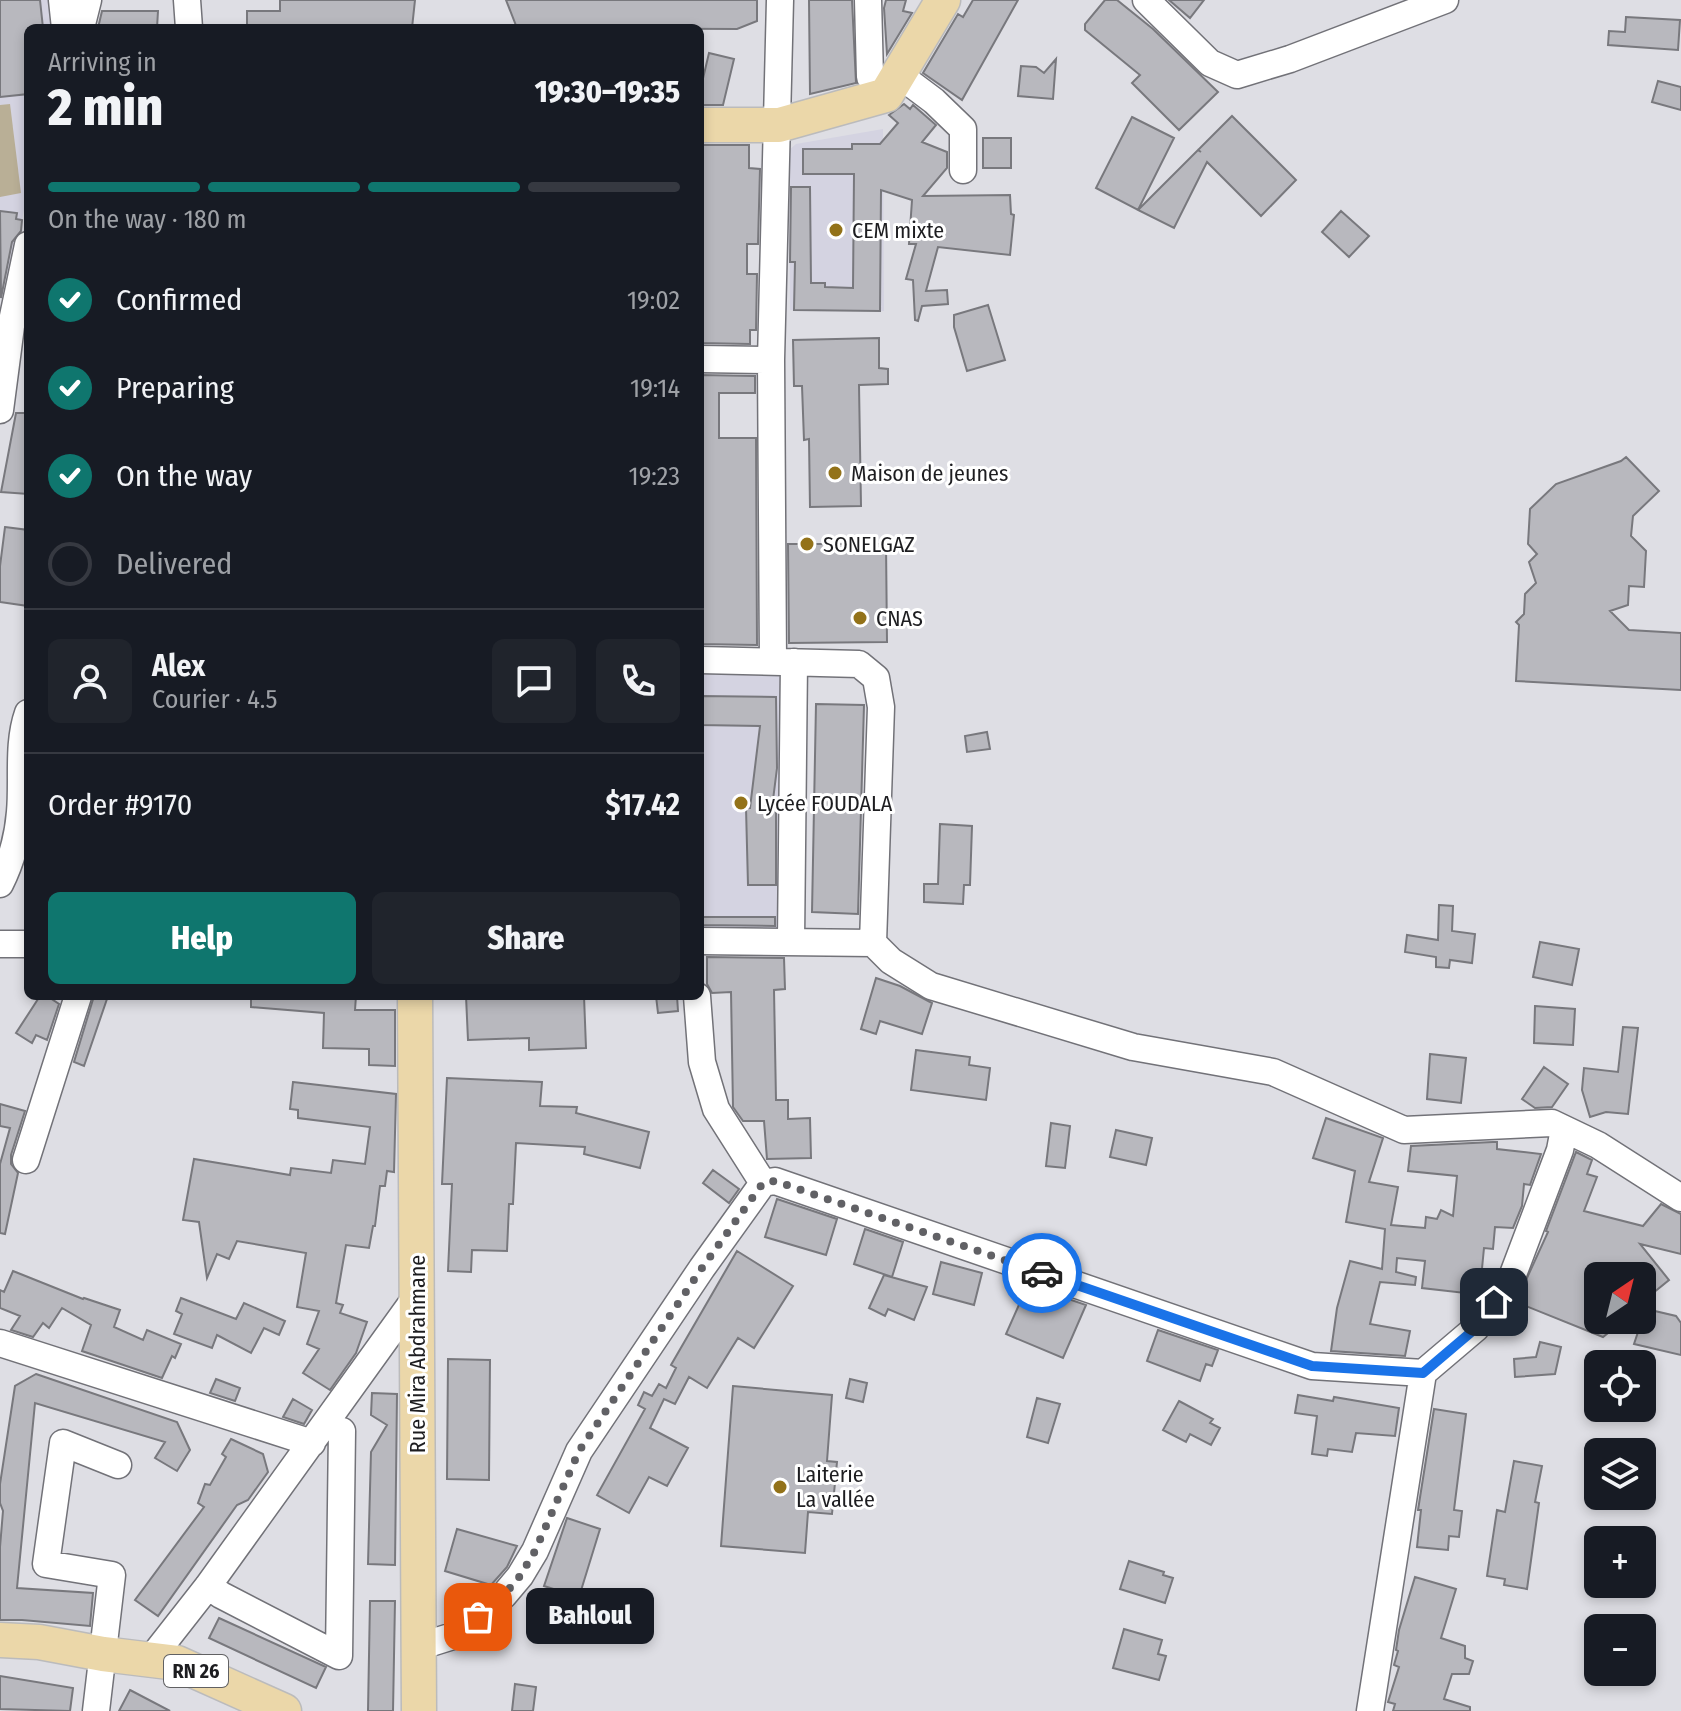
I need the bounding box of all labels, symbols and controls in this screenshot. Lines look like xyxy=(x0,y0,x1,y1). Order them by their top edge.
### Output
text: Arriving in xyxy=(48,47,157,78)
text: 19:30–19:35 xyxy=(535,74,680,110)
text: 2 min xyxy=(48,76,163,139)
text: On the way · 180 m xyxy=(48,204,246,235)
place label: CEM mixte xyxy=(852,217,944,244)
marker: CEM mixte xyxy=(827,221,845,239)
icon: check xyxy=(48,278,92,322)
text: Confirmed xyxy=(116,282,242,318)
text: 19:02 xyxy=(627,285,680,316)
icon: check xyxy=(48,366,92,410)
text: Preparing xyxy=(116,370,234,406)
text: 19:14 xyxy=(630,373,680,404)
icon: check xyxy=(48,454,92,498)
text: On the way xyxy=(116,458,252,494)
place label: Maison de jeunes xyxy=(851,460,1008,487)
text: 19:23 xyxy=(629,461,680,492)
marker: Maison de jeunes xyxy=(826,464,844,482)
place label: SONELGAZ xyxy=(823,531,915,558)
marker: SONELGAZ xyxy=(798,535,816,553)
text: Delivered xyxy=(116,546,232,582)
place label: CNAS xyxy=(876,605,923,632)
marker: CNAS xyxy=(851,609,869,627)
button: person xyxy=(48,639,132,723)
button: chat xyxy=(492,639,576,723)
button: phone xyxy=(596,639,680,723)
text: Alex xyxy=(152,648,205,684)
text: Courier · 4.5 xyxy=(152,684,278,715)
text: Order #9170 xyxy=(48,787,192,823)
text: $17.42 xyxy=(605,787,680,823)
place label: Lycée FOUDALA xyxy=(757,790,893,817)
marker: Lycée FOUDALA xyxy=(732,794,750,812)
button: Help xyxy=(48,892,356,984)
button: Share xyxy=(372,892,680,984)
courier xyxy=(1002,1233,1082,1313)
icon: car xyxy=(1020,1251,1064,1295)
street label: Rue Mira Abdrahmane xyxy=(404,1255,431,1453)
north arrow xyxy=(1584,1262,1656,1334)
map controls xyxy=(1584,1262,1656,1686)
pin xyxy=(1460,1268,1528,1336)
icon: home xyxy=(1472,1280,1516,1324)
button: locate xyxy=(1584,1350,1656,1422)
button: layers xyxy=(1584,1438,1656,1510)
place label: Laiterie La vallée xyxy=(796,1461,875,1513)
marker: Laiterie La vallée xyxy=(771,1478,789,1496)
button: + xyxy=(1584,1526,1656,1598)
pin xyxy=(444,1583,512,1651)
callout: Bahloul xyxy=(526,1589,654,1645)
icon: bag xyxy=(456,1595,500,1639)
text: Bahloul xyxy=(549,1600,631,1631)
button: − xyxy=(1584,1614,1656,1686)
road number: RN 26 xyxy=(164,1655,228,1687)

